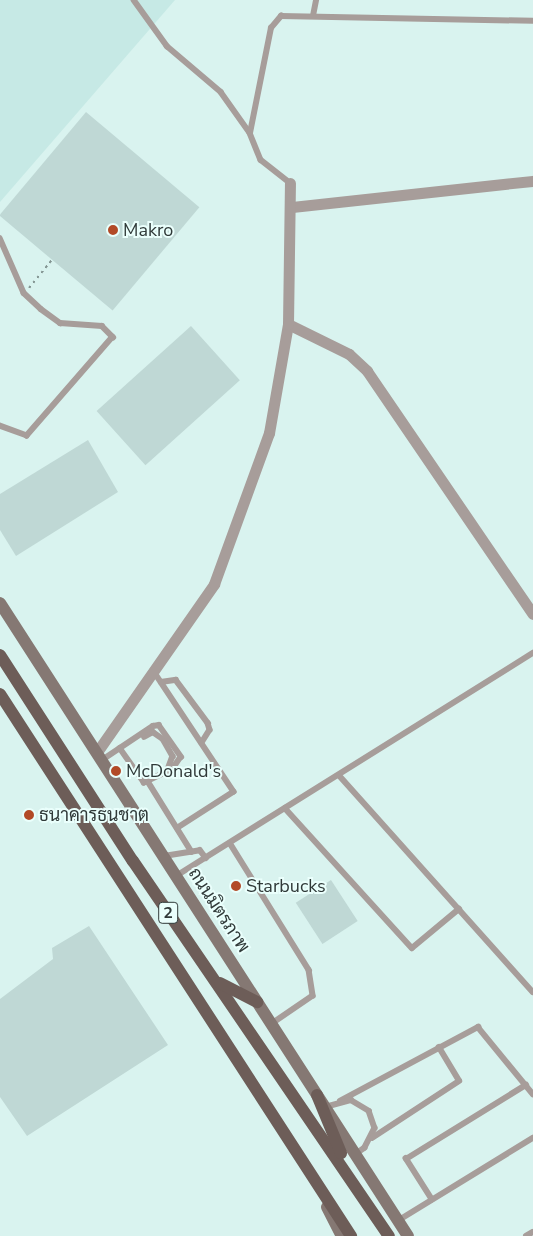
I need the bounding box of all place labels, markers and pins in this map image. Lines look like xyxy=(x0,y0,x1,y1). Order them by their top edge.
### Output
place label: Makro xyxy=(123,219,173,241)
marker: Makro xyxy=(107,224,119,236)
place label: McDonald's xyxy=(126,760,221,782)
marker: McDonald's xyxy=(110,765,122,777)
place label: ธนาคารธนชาต xyxy=(39,804,149,826)
marker: ธนาคารธนชาต xyxy=(23,809,35,821)
place label: Starbucks xyxy=(246,875,326,897)
marker: Starbucks xyxy=(230,880,242,892)

